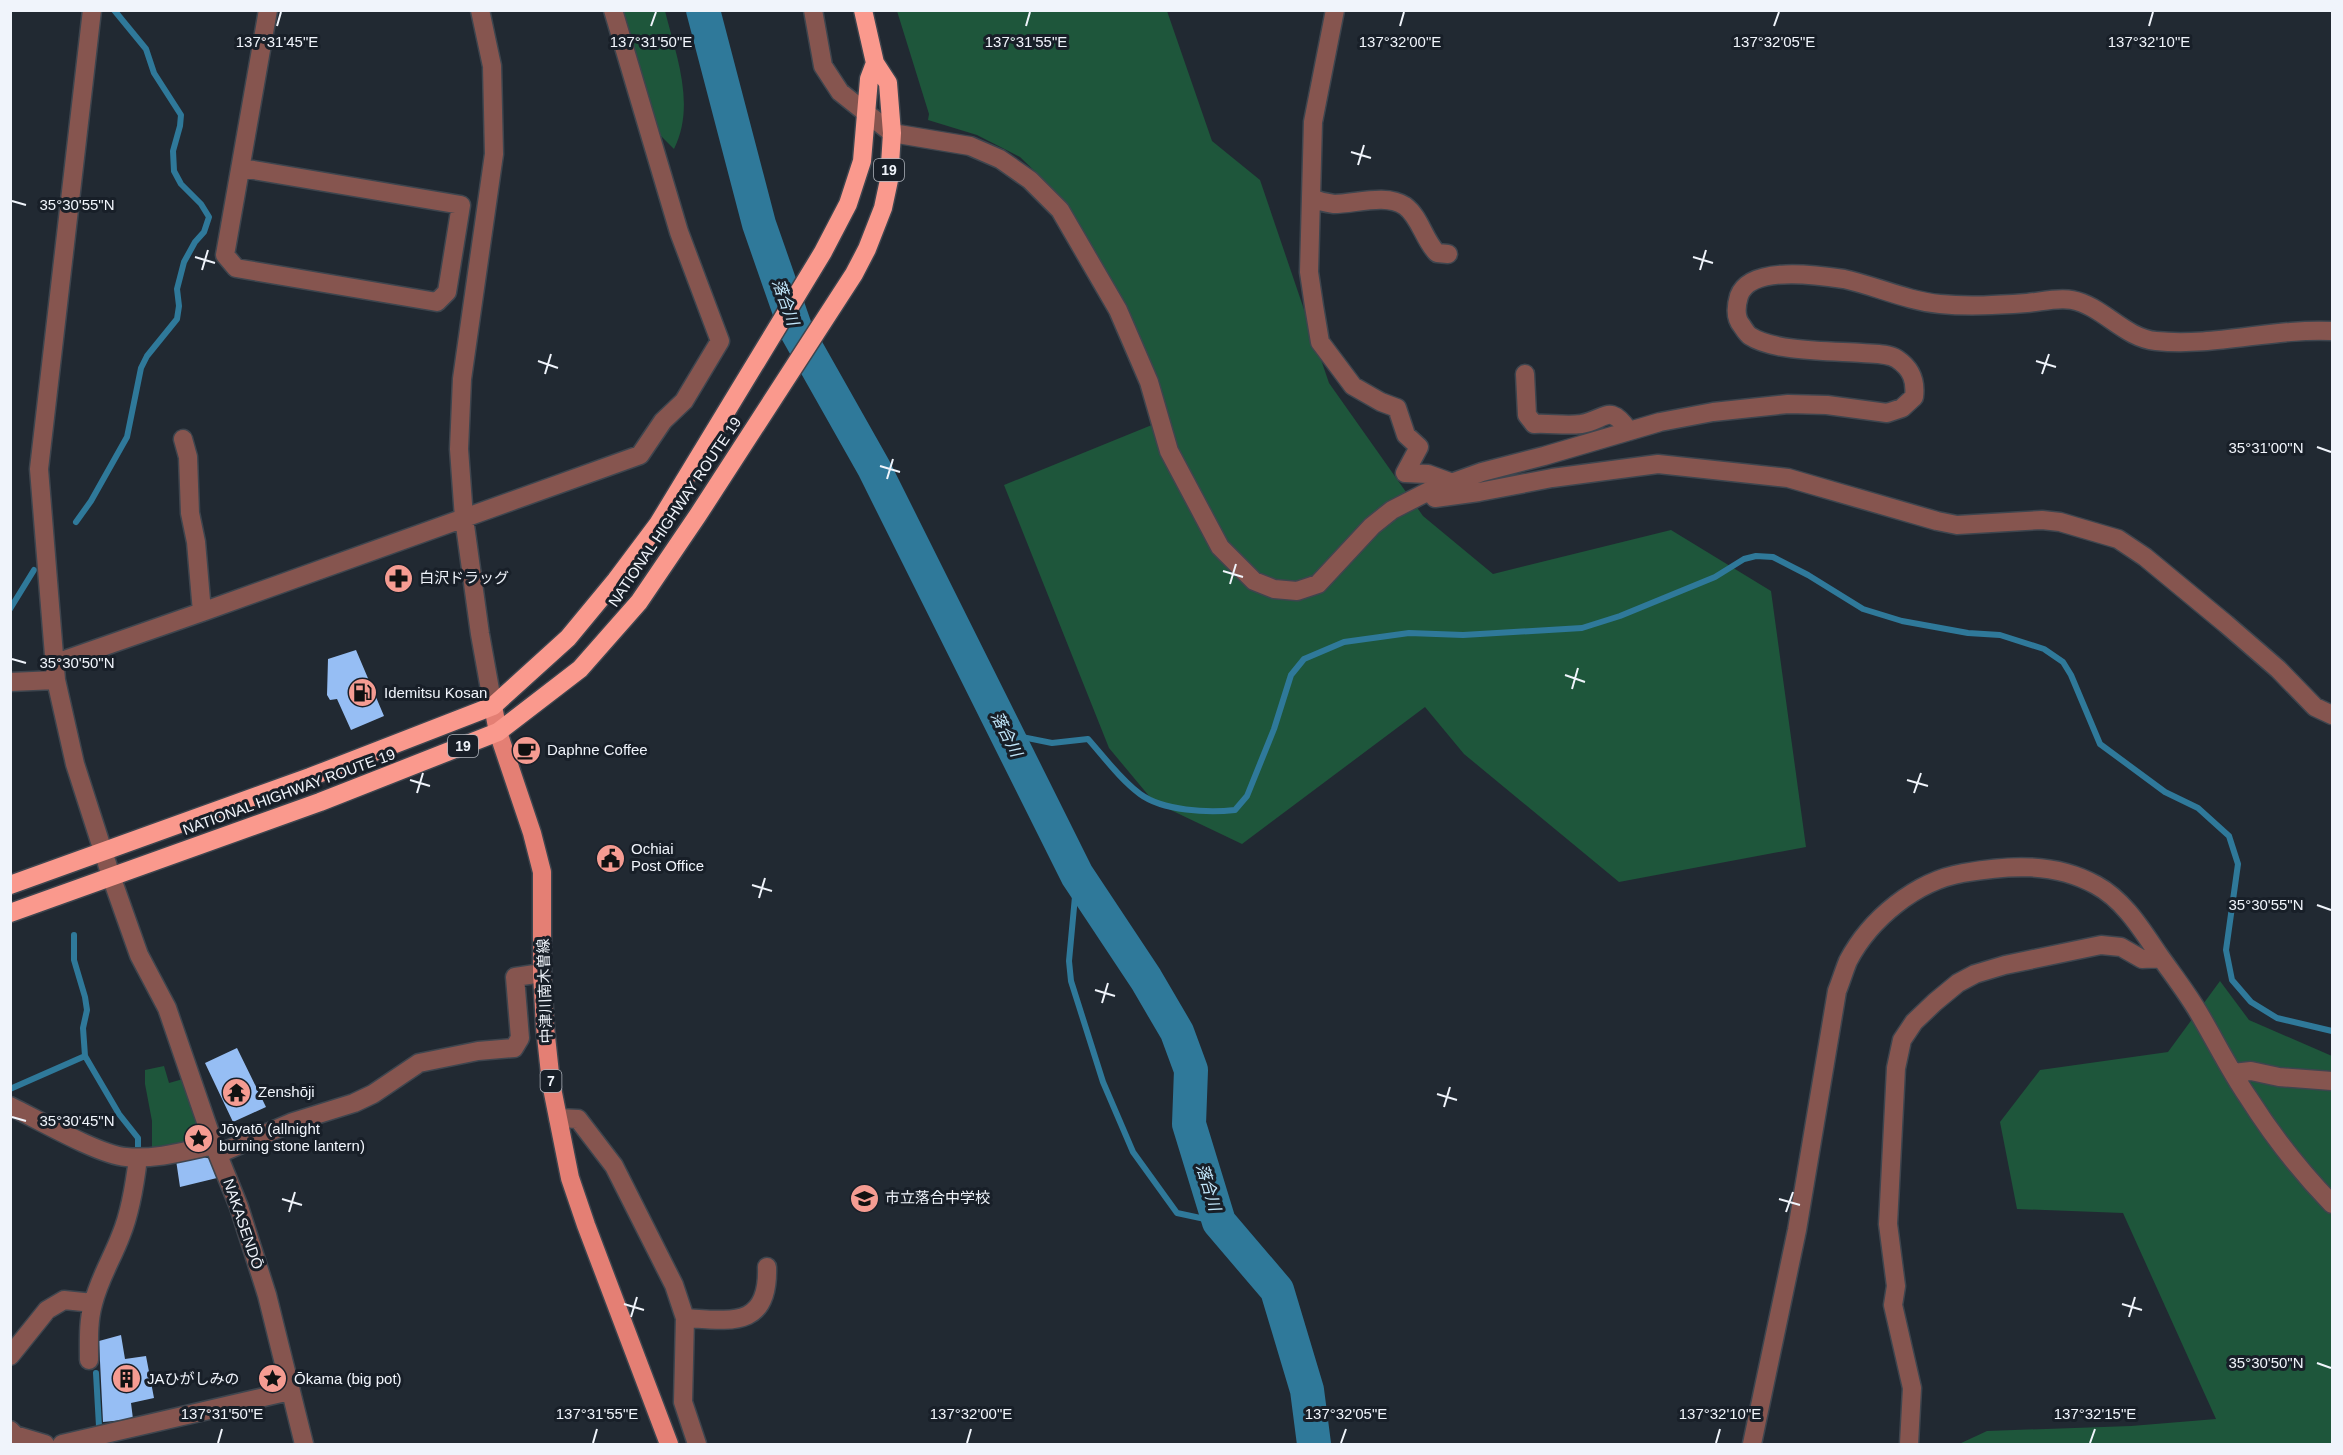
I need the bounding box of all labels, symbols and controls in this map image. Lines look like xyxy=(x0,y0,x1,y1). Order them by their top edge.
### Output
text: 137°31'45"E xyxy=(236,33,318,50)
text: 137°31'50"E xyxy=(610,33,692,50)
text: 137°31'55"E xyxy=(985,33,1067,50)
text: 137°32'00"E xyxy=(1359,33,1441,50)
text: 137°32'05"E xyxy=(1733,33,1815,50)
text: 137°32'10"E xyxy=(2108,33,2190,50)
road number: 19 xyxy=(874,159,904,181)
text: 35°30'55"N xyxy=(39,196,115,213)
water label: 落合川 xyxy=(769,277,802,330)
street label: NATIONAL HIGHWAY ROUTE 19 xyxy=(605,414,744,610)
text: 35°31'00"N xyxy=(2228,439,2304,456)
pharmacy icon: 白沢ドラッグ xyxy=(382,562,414,594)
place label: 白沢ドラッグ xyxy=(419,569,509,586)
text: 35°30'50"N xyxy=(39,654,115,671)
fuel station icon: Idemitsu Kosan xyxy=(347,677,379,709)
place label: Idemitsu Kosan xyxy=(384,684,487,701)
water label: 落合川 xyxy=(988,709,1026,761)
cafe icon: Daphne Coffee xyxy=(510,734,542,766)
road number: 19 xyxy=(448,735,478,757)
place label: Daphne Coffee xyxy=(547,741,648,758)
street label: NATIONAL HIGHWAY ROUTE 19 xyxy=(180,745,397,838)
place label: Ochiai Post Office xyxy=(631,840,704,874)
public building icon: Ochiai Post Office xyxy=(594,842,626,874)
text: 35°30'55"N xyxy=(2228,896,2304,913)
street label: 中津川南木曽線 xyxy=(534,938,555,1044)
road number: 7 xyxy=(540,1070,562,1092)
temple icon: Zenshōji xyxy=(221,1076,253,1108)
place label: Zenshōji xyxy=(258,1083,315,1100)
text: 35°30'45"N xyxy=(39,1112,115,1129)
place label: Jōyatō (allnight burning stone lantern) xyxy=(219,1120,365,1154)
place icon: Jōyatō (allnight burning stone lantern) xyxy=(182,1122,214,1154)
water label: 落合川 xyxy=(1193,1162,1224,1214)
street label: NAKASENDŌ xyxy=(220,1177,267,1271)
school or university icon: 市立落合中学校 xyxy=(848,1182,880,1214)
place label: 市立落合中学校 xyxy=(885,1189,990,1206)
text: 35°30'50"N xyxy=(2228,1354,2304,1371)
building icon: JAひがしみの xyxy=(110,1363,142,1395)
place icon: Ōkama (big pot) xyxy=(257,1363,289,1395)
place label: JAひがしみの xyxy=(147,1370,240,1387)
place label: Ōkama (big pot) xyxy=(294,1370,402,1387)
text: 137°31'50"E xyxy=(181,1405,263,1422)
text: 137°31'55"E xyxy=(556,1405,638,1422)
text: 137°32'00"E xyxy=(930,1405,1012,1422)
text: 137°32'05"E xyxy=(1305,1405,1387,1422)
text: 137°32'10"E xyxy=(1679,1405,1761,1422)
text: 137°32'15"E xyxy=(2054,1405,2136,1422)

